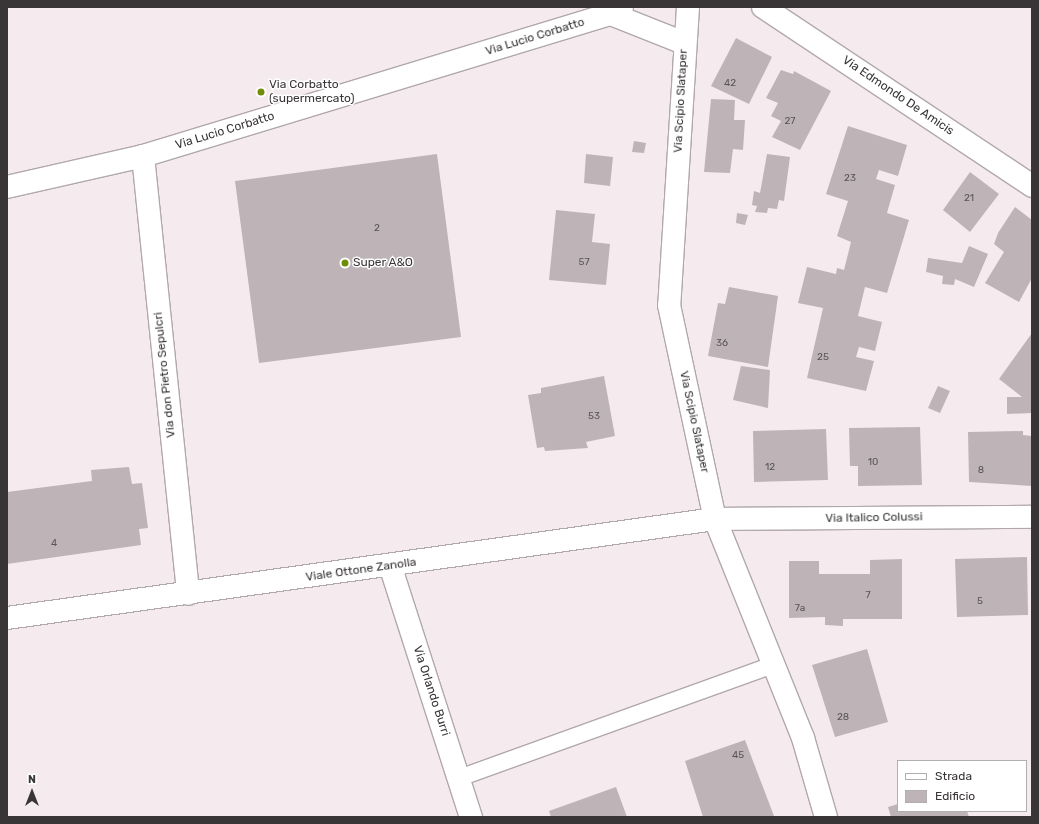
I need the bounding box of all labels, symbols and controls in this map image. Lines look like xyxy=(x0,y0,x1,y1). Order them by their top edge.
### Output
street label: Via Lucio Corbatto xyxy=(484,15,586,59)
street label: Via Scipio Slataper xyxy=(671,49,691,153)
street label: Via Edmondo De Amicis xyxy=(839,53,957,139)
place label: Via Corbatto (supermercato) xyxy=(269,78,354,106)
house number: 42 xyxy=(724,78,736,90)
marker: Via Corbatto (supermercato) xyxy=(256,87,266,97)
street label: Via Lucio Corbatto xyxy=(174,109,276,153)
house number: 27 xyxy=(785,116,795,128)
house number: 23 xyxy=(844,173,856,185)
house number: 21 xyxy=(964,193,974,205)
house number: 2 xyxy=(374,223,380,235)
place label: Super A&O xyxy=(353,256,414,270)
house number: 57 xyxy=(578,257,590,269)
marker: Super A&O xyxy=(340,258,350,268)
street label: Via don Pietro Sepulcri xyxy=(151,311,179,439)
house number: 36 xyxy=(716,338,728,350)
house number: 25 xyxy=(817,352,829,364)
street label: Via Scipio Slataper xyxy=(676,370,712,474)
house number: 53 xyxy=(588,411,600,423)
house number: 10 xyxy=(868,457,878,469)
house number: 12 xyxy=(765,462,775,474)
house number: 8 xyxy=(978,465,984,477)
street label: Via Italico Colussi xyxy=(825,510,923,526)
house number: 4 xyxy=(51,538,57,550)
street label: Viale Ottone Zanolla xyxy=(305,555,417,585)
house number: 7 xyxy=(865,590,871,602)
house number: 5 xyxy=(977,596,983,608)
house number: 7a xyxy=(795,603,805,615)
street label: Via Orlando Burri xyxy=(410,644,452,738)
house number: 28 xyxy=(837,712,849,724)
house number: 45 xyxy=(732,750,744,762)
legend xyxy=(897,760,1027,812)
text: Strada xyxy=(935,769,972,783)
north arrow xyxy=(12,772,52,812)
text: N xyxy=(28,773,36,786)
text: Edificio xyxy=(935,789,975,803)

